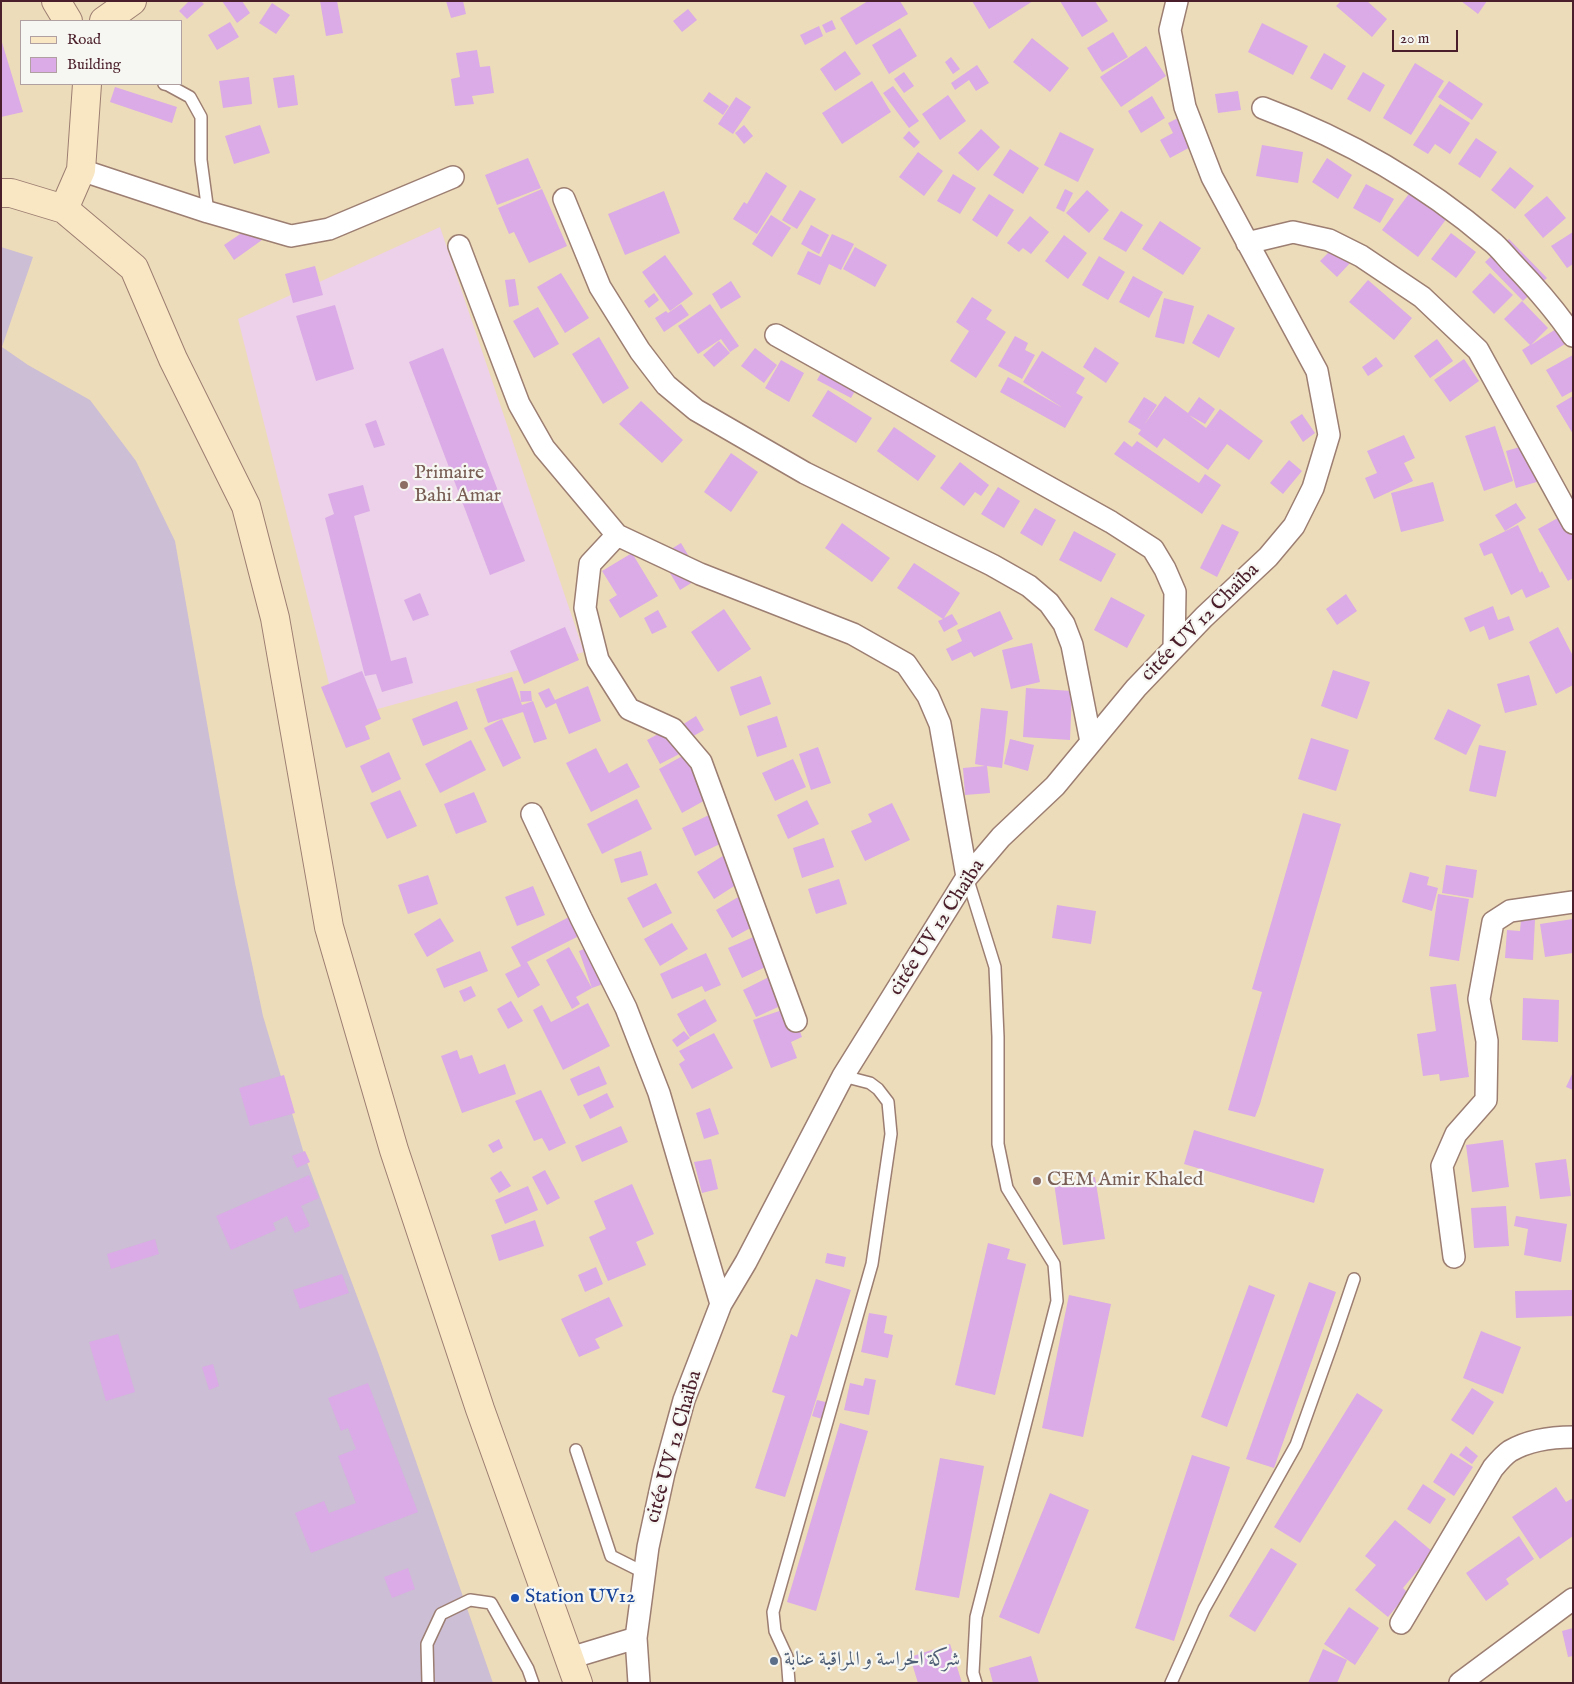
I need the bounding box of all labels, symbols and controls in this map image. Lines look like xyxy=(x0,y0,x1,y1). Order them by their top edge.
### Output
legend xyxy=(20,20,182,85)
scale bar xyxy=(1394,20,1460,52)
text: 20 m xyxy=(1400,29,1429,48)
text: Road xyxy=(67,30,101,49)
text: Building xyxy=(67,55,121,74)
place label: Primaire Bahi Amar xyxy=(414,462,501,509)
marker: Primaire Bahi Amar xyxy=(398,479,410,491)
street label: citée UV 12 Chaïba xyxy=(1137,559,1265,687)
street label: citée UV 12 Chaïba xyxy=(885,856,991,1000)
place label: CEM Amir Khaled xyxy=(1047,1169,1203,1193)
marker: CEM Amir Khaled xyxy=(1031,1175,1043,1187)
street label: citée UV 12 Chaïba xyxy=(642,1368,708,1526)
place label: Station UV12 xyxy=(525,1586,635,1610)
marker: Station UV12 xyxy=(509,1592,521,1604)
place label: شركة الحراسة و المراقبة عنابة xyxy=(784,1649,960,1673)
marker: شركة الحراسة و المراقبة عنابة xyxy=(768,1655,780,1667)

